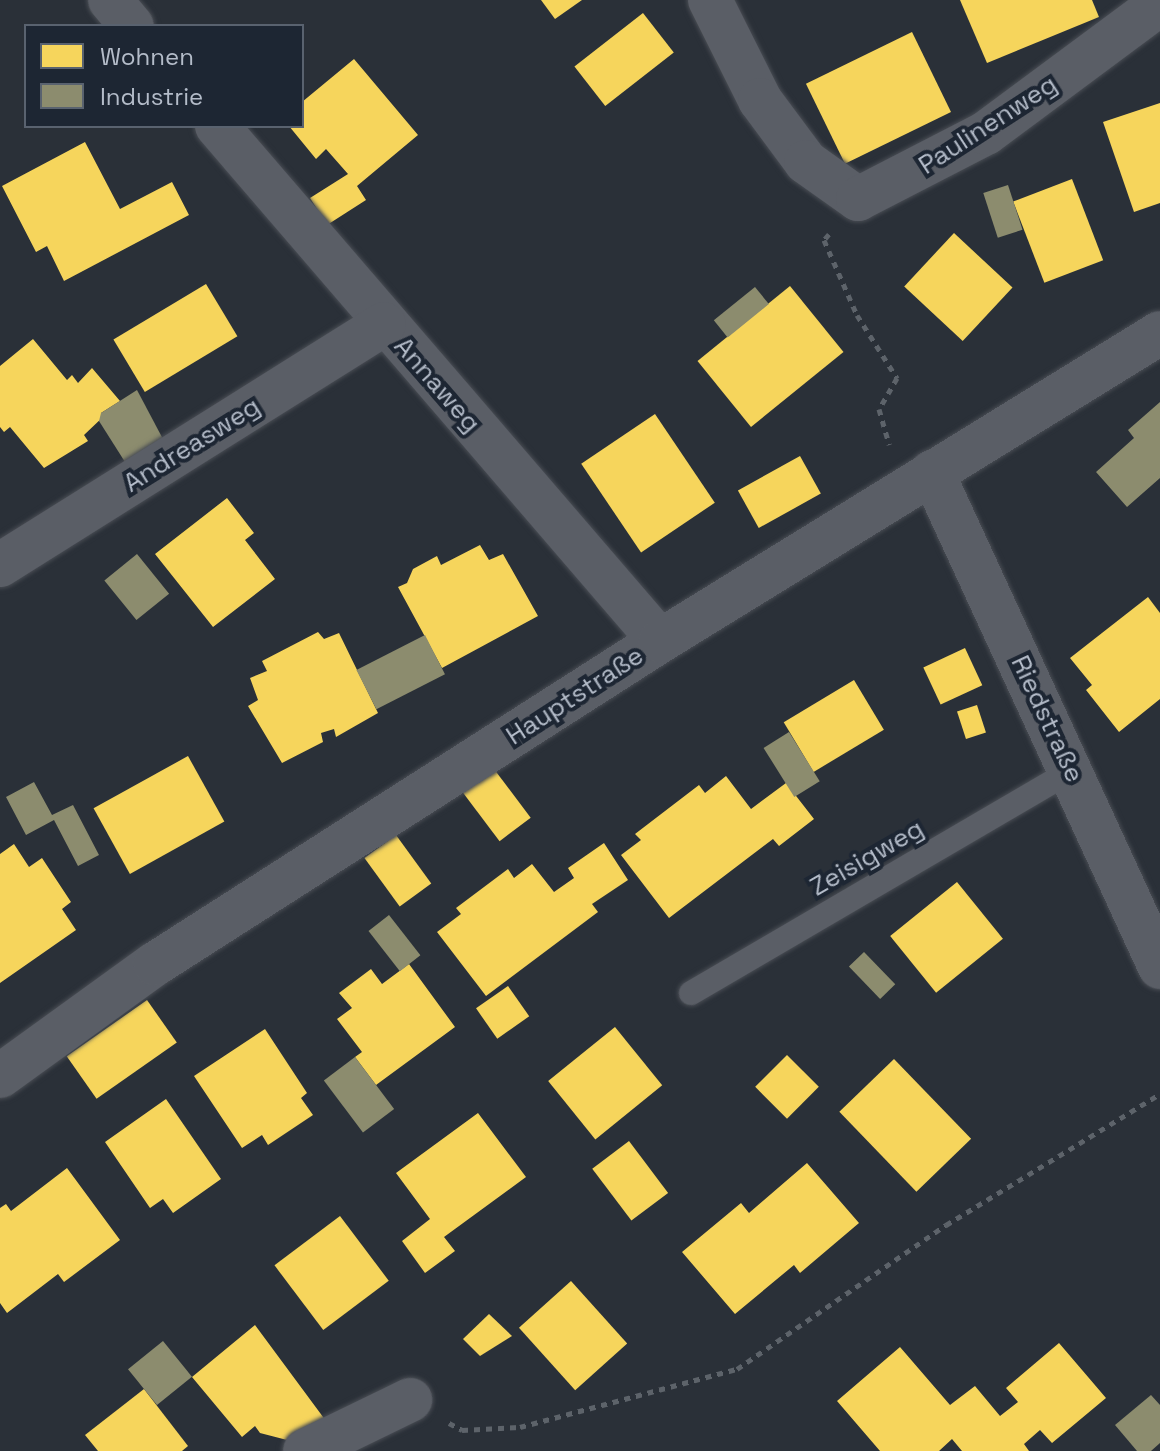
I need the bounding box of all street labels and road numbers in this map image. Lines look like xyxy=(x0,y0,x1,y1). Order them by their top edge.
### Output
street label: Paulinenweg xyxy=(913,69,1063,181)
street label: Annaweg xyxy=(387,331,487,439)
street label: Andreasweg xyxy=(118,391,266,499)
street label: Hauptstraße xyxy=(501,640,649,752)
street label: Riedstraße xyxy=(1004,651,1090,787)
street label: Zeisigweg xyxy=(805,813,929,903)

